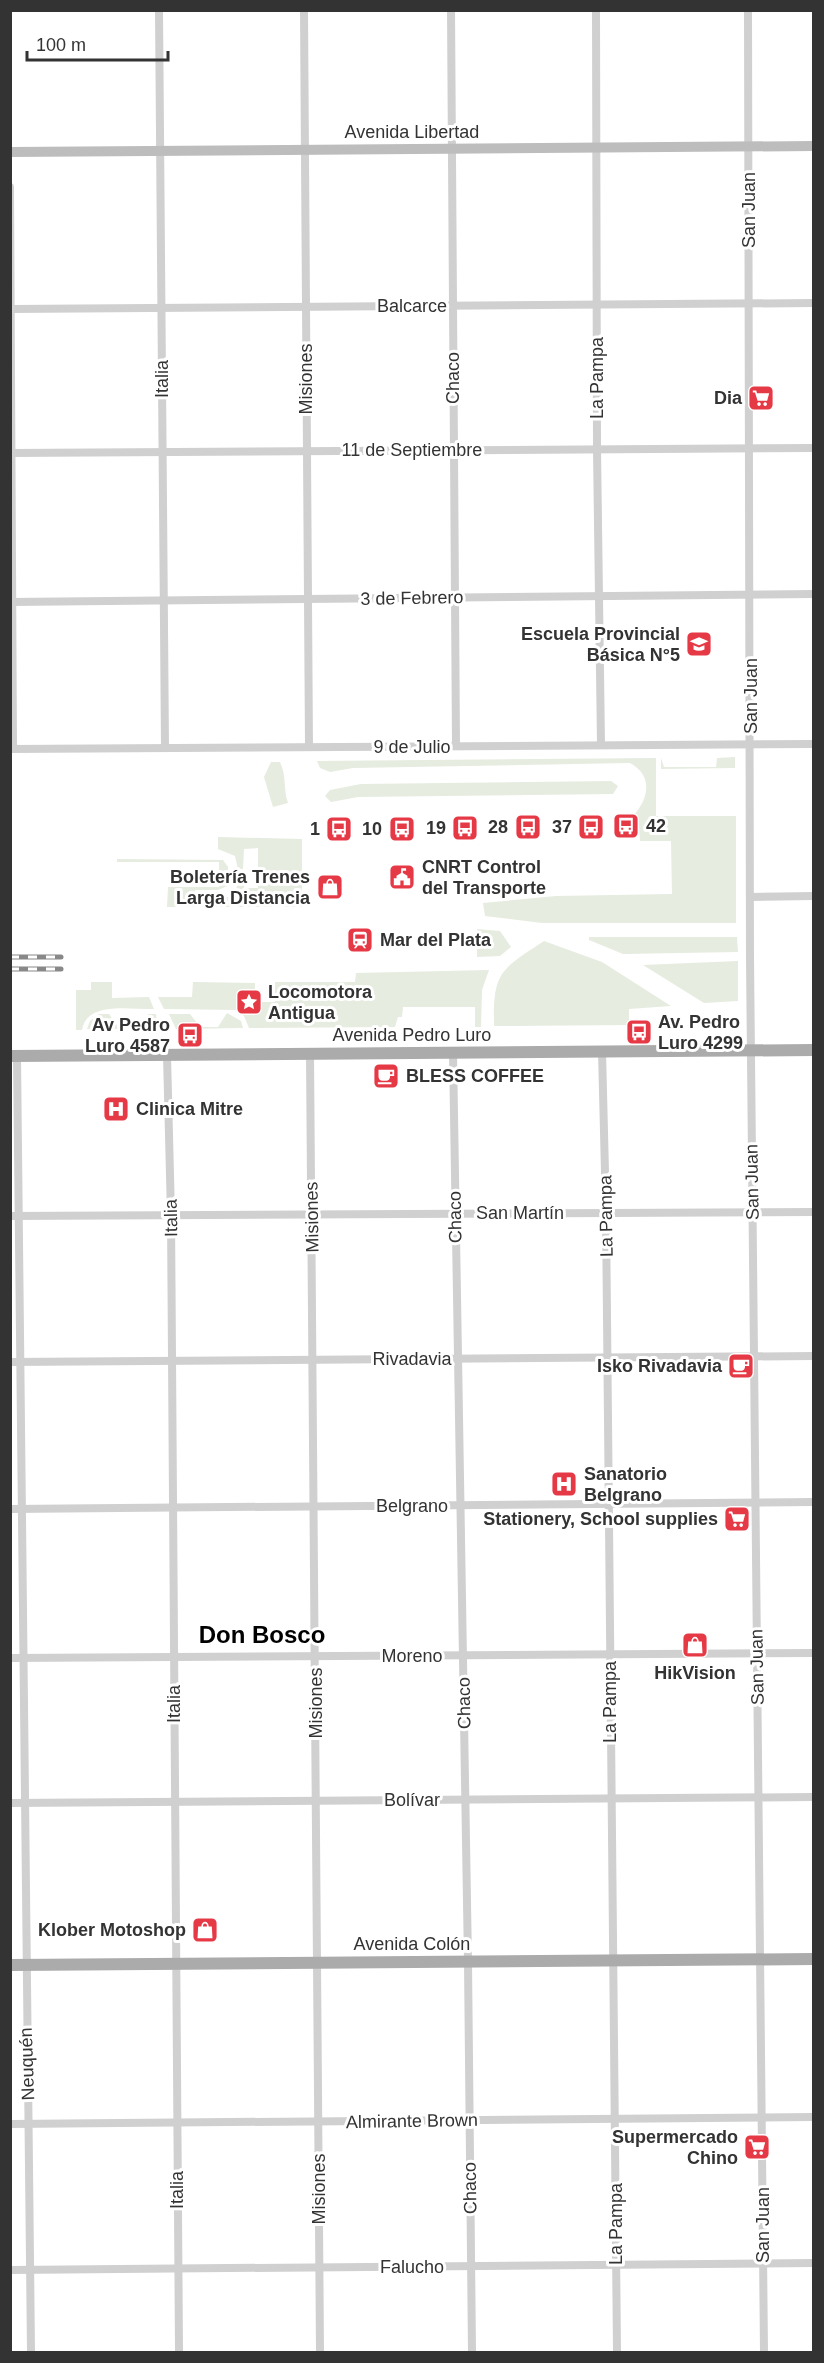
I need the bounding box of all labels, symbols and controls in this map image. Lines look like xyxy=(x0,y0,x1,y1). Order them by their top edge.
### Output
scale bar xyxy=(27,24,168,62)
text: 100 m xyxy=(36,35,86,55)
street label: Avenida Libertad xyxy=(345,122,479,142)
street label: San Juan xyxy=(739,172,759,248)
street label: Balcarce xyxy=(377,296,447,316)
street label: La Pampa xyxy=(587,336,607,419)
street label: Misiones xyxy=(296,343,316,415)
street label: Chaco xyxy=(443,352,463,404)
street label: Italia xyxy=(152,359,172,398)
supermarket icon: Dia xyxy=(746,383,776,413)
place label: Dia xyxy=(714,388,743,408)
street label: 11 de Septiembre xyxy=(342,440,482,460)
street label: 3 de Febrero xyxy=(360,587,464,609)
place label: Escuela Provincial Básica N°5 xyxy=(521,624,680,665)
school or university icon: Escuela Provincial Básica N°5 xyxy=(684,629,714,659)
street label: San Juan xyxy=(741,658,761,734)
street label: 9 de Julio xyxy=(373,737,451,757)
bus stop icon: 42 xyxy=(611,811,641,841)
bus stop icon: 28 xyxy=(513,812,543,842)
bus stop icon: 37 xyxy=(576,812,606,842)
bus stop icon: 19 xyxy=(450,813,480,843)
bus stop icon: 1 xyxy=(324,814,354,844)
bus stop icon: 10 xyxy=(387,814,417,844)
place label: 42 xyxy=(646,816,666,836)
place label: 28 xyxy=(488,817,508,837)
place label: 37 xyxy=(552,817,572,837)
place label: 19 xyxy=(426,818,446,838)
place label: 1 xyxy=(310,819,320,839)
place label: 10 xyxy=(362,819,382,839)
place label: CNRT Control del Transporte xyxy=(422,857,546,898)
public building icon: CNRT Control del Transporte xyxy=(387,862,417,892)
place label: Boletería Trenes Larga Distancia xyxy=(170,867,311,908)
shop icon: Boletería Trenes Larga Distancia xyxy=(315,872,345,902)
station icon: Mar del Plata xyxy=(345,925,375,955)
place label: Mar del Plata xyxy=(380,930,492,950)
place label: Locomotora Antigua xyxy=(268,982,373,1023)
place icon: Locomotora Antigua xyxy=(234,987,264,1017)
place label: Av. Pedro Luro 4299 xyxy=(658,1012,743,1053)
place label: Av Pedro Luro 4587 xyxy=(85,1015,170,1056)
bus stop icon: Av. Pedro Luro 4299 xyxy=(624,1017,654,1047)
bus stop icon: Av Pedro Luro 4587 xyxy=(175,1020,205,1050)
street label: Avenida Pedro Luro xyxy=(333,1025,491,1045)
cafe icon: BLESS COFFEE xyxy=(371,1061,401,1091)
place label: BLESS COFFEE xyxy=(406,1066,544,1086)
hospital icon: Clinica Mitre xyxy=(101,1094,131,1124)
place label: Clinica Mitre xyxy=(136,1099,243,1119)
street label: San Juan xyxy=(741,1144,763,1220)
street label: La Pampa xyxy=(595,1174,617,1257)
street label: Misiones xyxy=(301,1181,323,1253)
street label: Chaco xyxy=(445,1191,465,1243)
street label: Italia xyxy=(161,1198,181,1237)
street label: San Martín xyxy=(476,1203,564,1223)
street label: Rivadavia xyxy=(372,1349,453,1369)
cafe icon: Isko Rivadavia xyxy=(726,1351,756,1381)
place label: Isko Rivadavia xyxy=(597,1356,723,1376)
place label: Sanatorio Belgrano xyxy=(584,1464,667,1505)
hospital icon: Sanatorio Belgrano xyxy=(549,1469,579,1499)
street label: Belgrano xyxy=(376,1496,448,1516)
supermarket icon: Stationery, School supplies xyxy=(722,1504,752,1534)
place label: Stationery, School supplies xyxy=(483,1509,718,1529)
district label: Don Bosco xyxy=(199,1621,325,1648)
street label: San Juan xyxy=(746,1629,768,1705)
shop icon: HikVision xyxy=(680,1630,710,1660)
street label: Moreno xyxy=(381,1646,443,1666)
street label: La Pampa xyxy=(600,1660,620,1743)
place label: HikVision xyxy=(654,1663,736,1683)
street label: Misiones xyxy=(306,1667,326,1739)
street label: Chaco xyxy=(454,1677,474,1729)
street label: Italia xyxy=(164,1684,184,1723)
street label: Bolívar xyxy=(384,1790,440,1810)
shop icon: Klober Motoshop xyxy=(190,1915,220,1945)
place label: Klober Motoshop xyxy=(38,1920,186,1940)
street label: Avenida Colón xyxy=(354,1934,470,1954)
street label: Neuquén xyxy=(16,2027,38,2101)
street label: Almirante Brown xyxy=(346,2110,478,2132)
place label: Supermercado Chino xyxy=(612,2127,738,2168)
supermarket icon: Supermercado Chino xyxy=(742,2132,772,2162)
street label: Misiones xyxy=(309,2153,329,2225)
street label: Chaco xyxy=(460,2162,480,2214)
street label: Italia xyxy=(167,2170,187,2209)
street label: La Pampa xyxy=(606,2182,626,2265)
street label: San Juan xyxy=(753,2187,773,2263)
street label: Falucho xyxy=(380,2257,444,2277)

